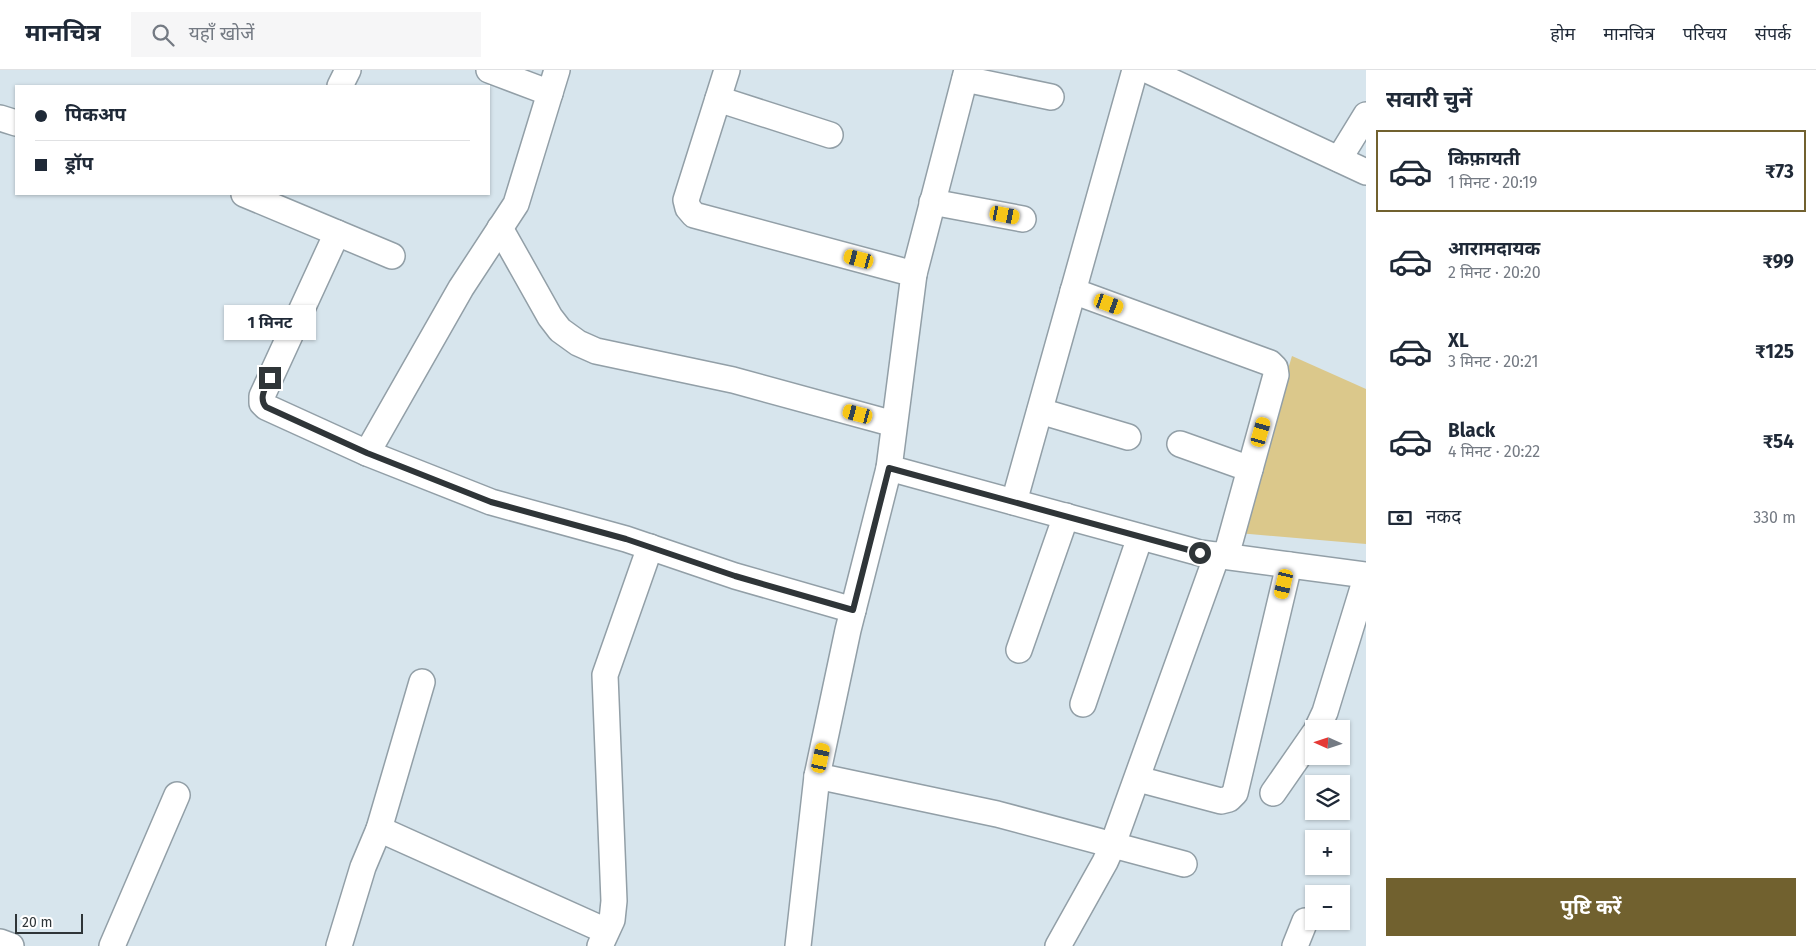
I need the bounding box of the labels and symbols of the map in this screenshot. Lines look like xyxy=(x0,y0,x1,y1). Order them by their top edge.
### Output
car xyxy=(988,205,1021,225)
car xyxy=(842,248,875,270)
car xyxy=(1092,292,1125,316)
callout: 1 मिनट xyxy=(224,306,316,340)
route end xyxy=(259,367,281,389)
car xyxy=(841,403,874,425)
car xyxy=(1249,416,1272,448)
route start xyxy=(1189,542,1211,564)
car xyxy=(1273,568,1294,600)
north arrow xyxy=(1305,720,1350,765)
car xyxy=(810,742,831,774)
scale bar xyxy=(15,911,82,934)

